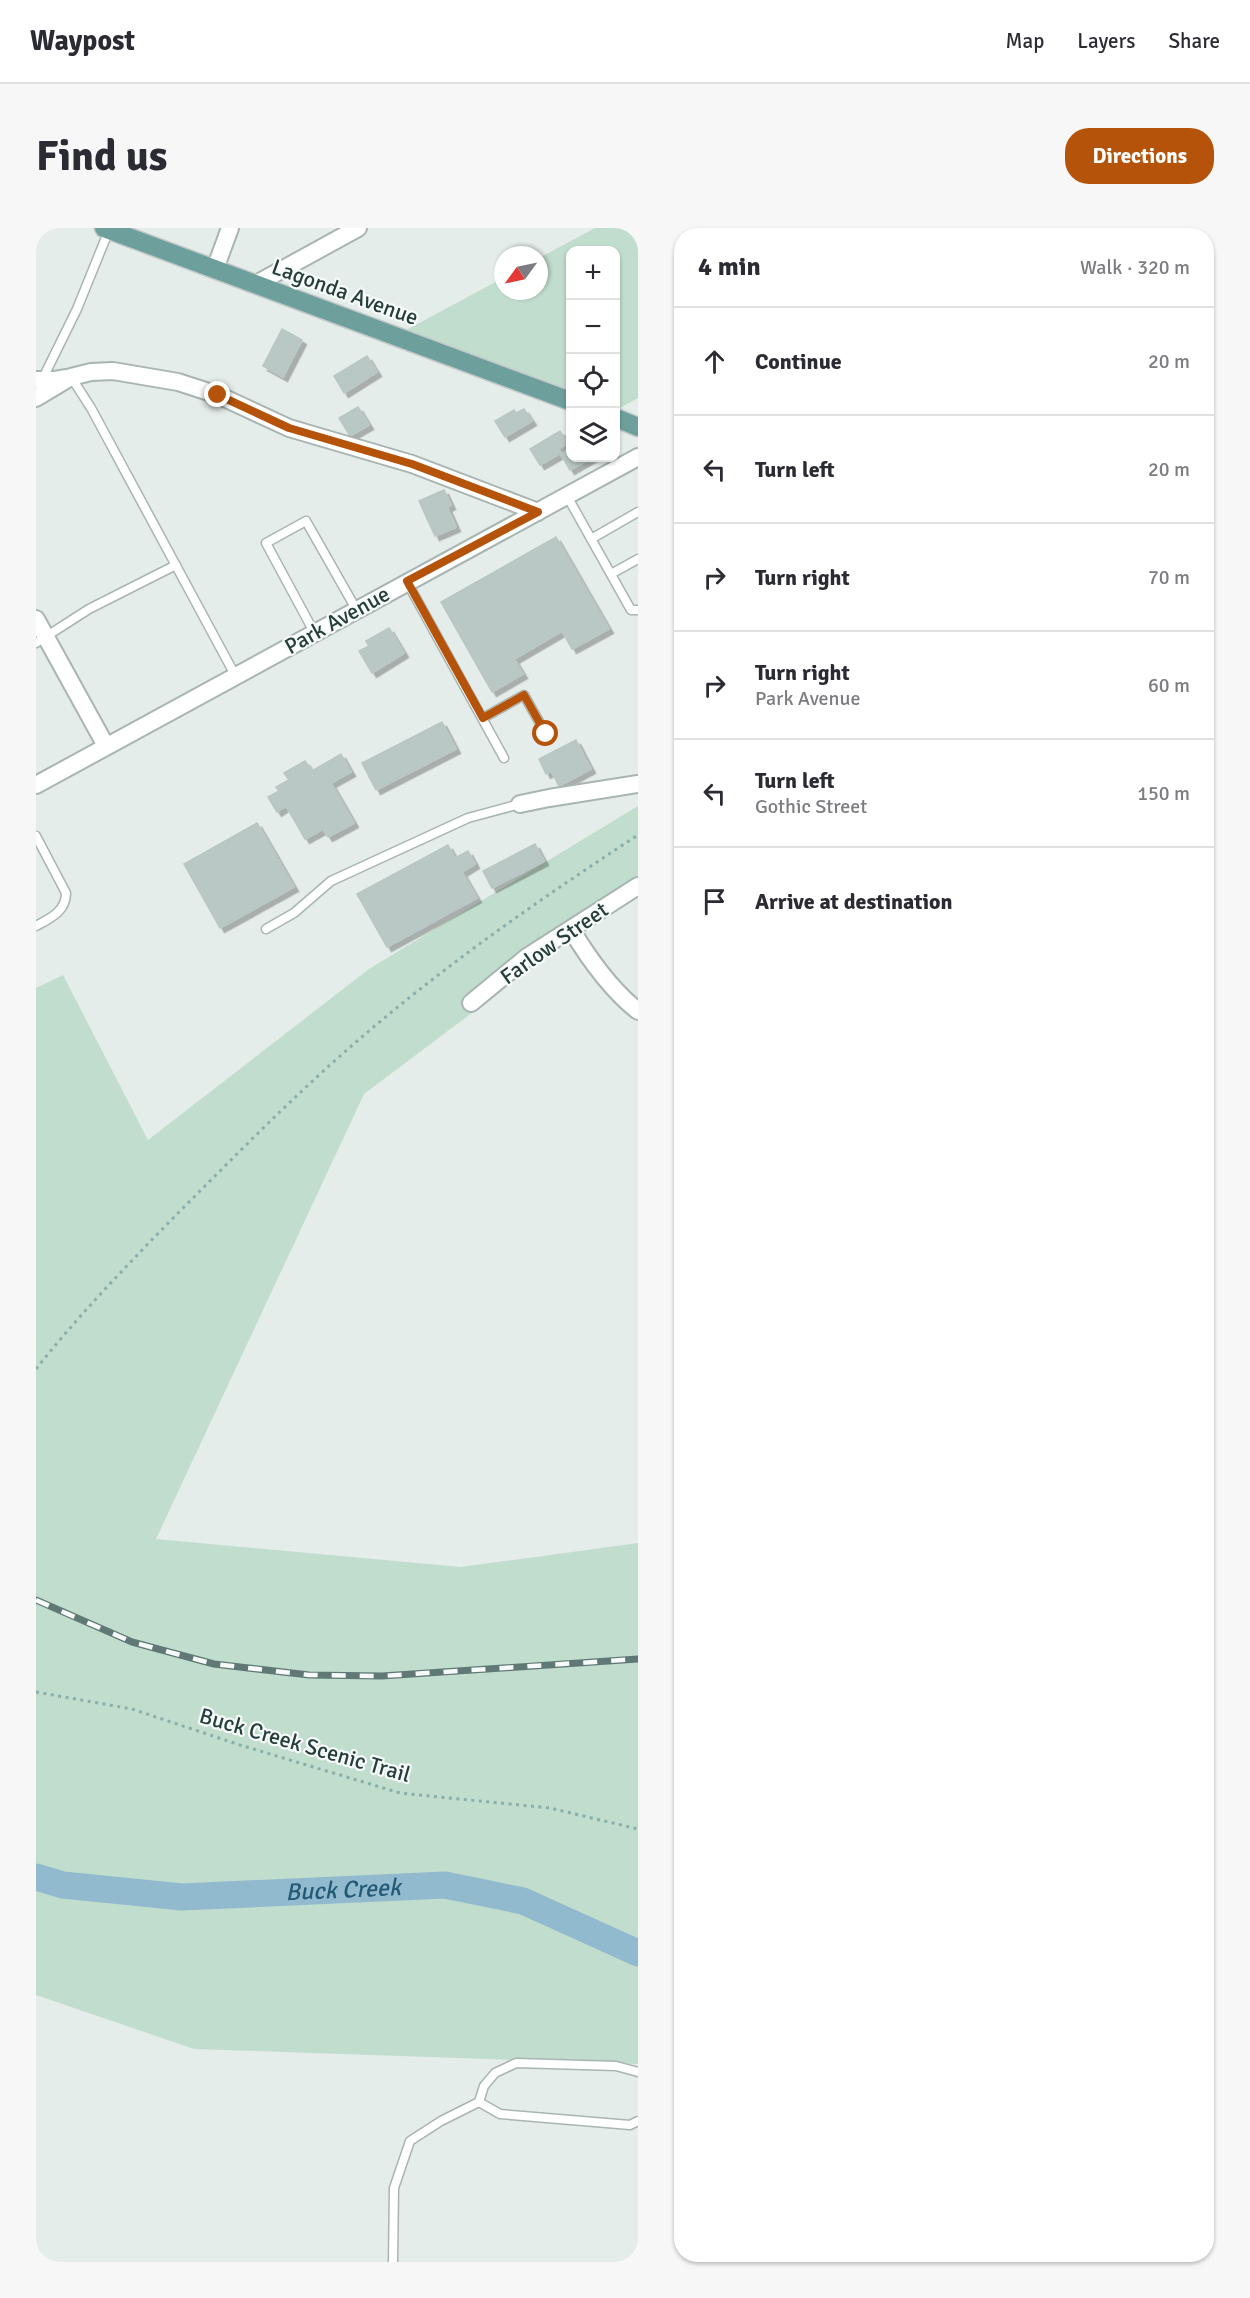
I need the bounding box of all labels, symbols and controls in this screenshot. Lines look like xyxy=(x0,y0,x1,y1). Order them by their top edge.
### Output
text: Waypost xyxy=(30,24,135,58)
text: Map xyxy=(1006,28,1044,54)
text: Layers xyxy=(1077,28,1135,54)
text: Share xyxy=(1168,28,1220,54)
button: Directions xyxy=(1065,128,1214,184)
text: Find us xyxy=(36,131,167,182)
north arrow xyxy=(494,246,548,300)
map controls xyxy=(566,246,620,462)
button: + xyxy=(566,246,620,300)
text: 4 min xyxy=(698,251,761,283)
street label: Lagonda Avenue xyxy=(268,253,422,331)
text: Walk · 320 m xyxy=(1080,255,1190,280)
button: − xyxy=(566,300,620,354)
icon: ahead xyxy=(698,345,731,378)
text: Continue xyxy=(755,348,842,375)
text: 20 m xyxy=(1148,349,1190,374)
button: locate xyxy=(566,354,620,408)
route end xyxy=(204,381,230,407)
button: layers xyxy=(566,408,620,462)
icon: left xyxy=(698,453,731,486)
text: Turn left xyxy=(755,456,835,483)
text: 20 m xyxy=(1148,457,1190,482)
icon: right xyxy=(698,561,731,594)
text: Turn right xyxy=(755,564,850,591)
text: 70 m xyxy=(1148,565,1190,590)
street label: Park Avenue xyxy=(280,580,394,660)
text: Turn right xyxy=(755,659,850,686)
icon: right xyxy=(698,669,731,702)
text: 60 m xyxy=(1148,673,1190,698)
text: Park Avenue xyxy=(755,686,860,711)
route start xyxy=(532,720,558,746)
text: Turn left xyxy=(755,767,835,794)
icon: left xyxy=(698,777,731,810)
text: 150 m xyxy=(1137,781,1190,806)
text: Gothic Street xyxy=(755,794,867,819)
icon: arrive xyxy=(698,885,731,918)
text: Arrive at destination xyxy=(755,888,952,915)
street label: Farlow Street xyxy=(495,896,613,990)
street label: Buck Creek Scenic Trail xyxy=(196,1702,414,1788)
water label: Buck Creek xyxy=(285,1872,403,1907)

